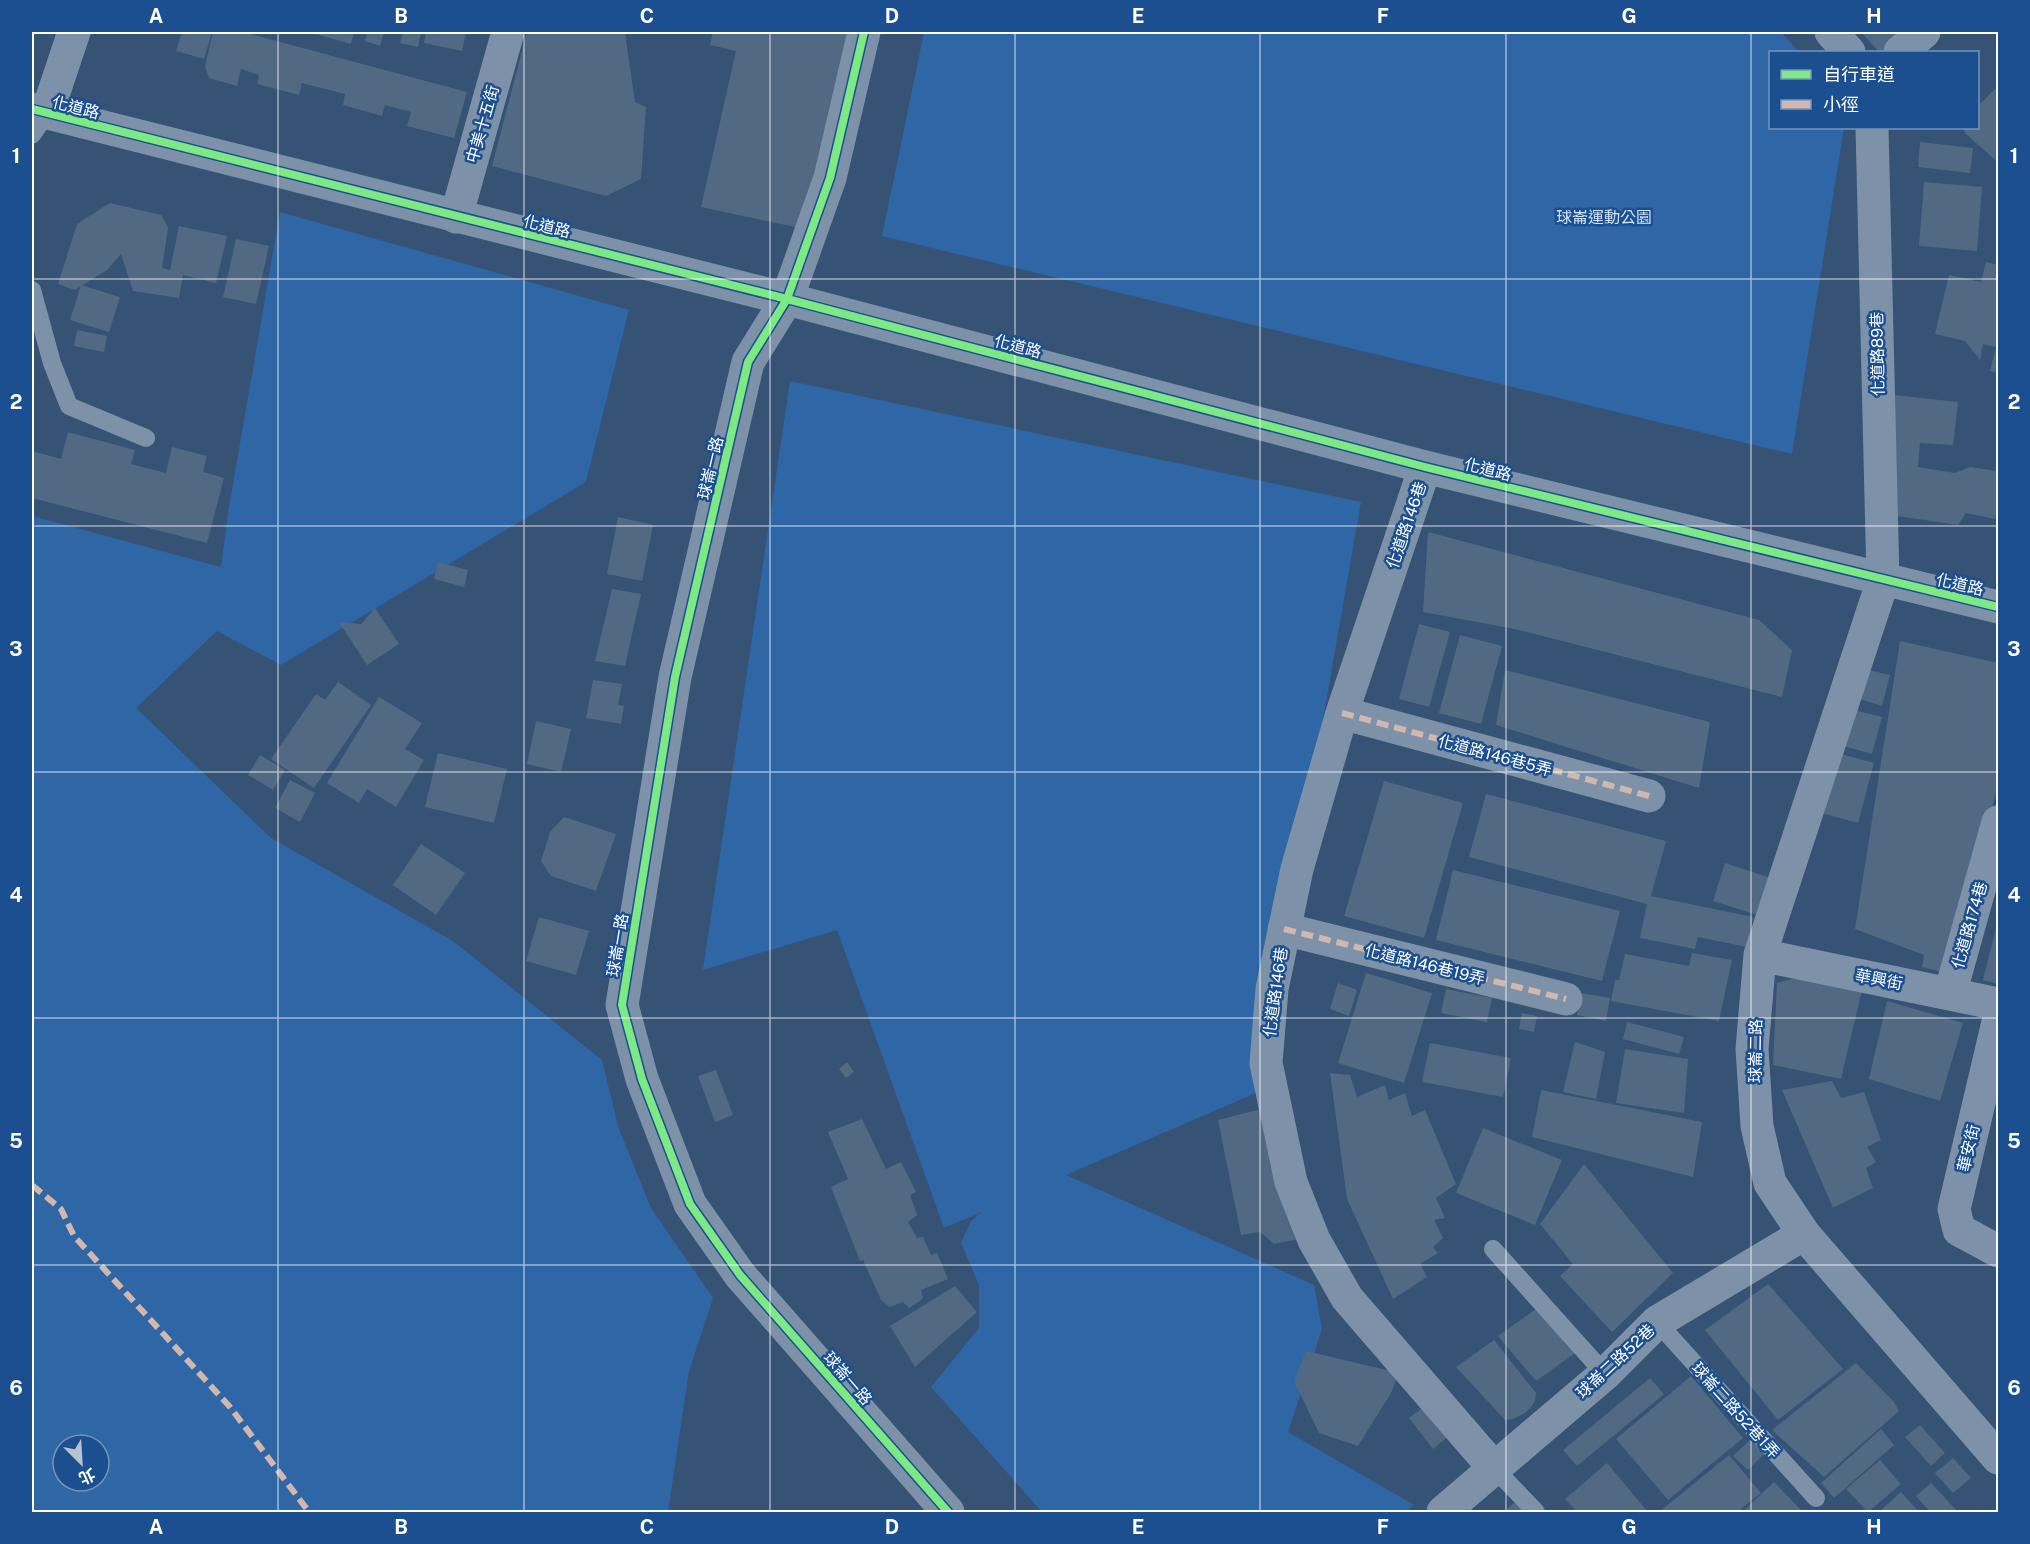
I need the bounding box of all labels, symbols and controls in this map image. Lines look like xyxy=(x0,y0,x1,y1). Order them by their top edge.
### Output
text: A xyxy=(149,4,163,28)
text: B xyxy=(394,4,408,28)
text: C xyxy=(640,4,654,28)
text: D xyxy=(885,4,899,28)
text: E xyxy=(1132,4,1144,28)
text: F xyxy=(1377,4,1389,28)
text: G xyxy=(1621,4,1637,28)
text: H xyxy=(1866,4,1882,28)
legend xyxy=(1769,51,1979,129)
text: 自行車道 xyxy=(1823,64,1895,85)
street label: 中美十五街 xyxy=(462,83,503,165)
street label: 化道路 xyxy=(50,92,101,123)
text: 小徑 xyxy=(1823,94,1859,115)
text: 1 xyxy=(12,144,20,168)
text: 1 xyxy=(2010,144,2018,168)
park label: 球崙運動公園 xyxy=(1556,208,1652,227)
street label: 化道路 xyxy=(521,211,572,242)
street label: 化道路89巷 xyxy=(1867,312,1888,396)
street label: 化道路 xyxy=(992,331,1044,362)
text: 2 xyxy=(10,390,22,414)
text: 2 xyxy=(2008,390,2020,414)
street label: 球崙一路 xyxy=(694,435,727,501)
street label: 化道路 xyxy=(1462,454,1513,485)
street label: 化道路146巷 xyxy=(1383,479,1430,571)
street label: 化道路 xyxy=(1934,570,1985,599)
text: 3 xyxy=(9,637,23,661)
text: 3 xyxy=(2007,637,2021,661)
street label: 化道路146巷5弄 xyxy=(1436,731,1554,780)
street label: 化道路174巷 xyxy=(1948,879,1991,971)
text: 4 xyxy=(9,883,23,907)
text: 4 xyxy=(2007,883,2021,907)
street label: 球崙一路 xyxy=(603,912,632,978)
street label: 化道路146巷19弄 xyxy=(1363,940,1487,989)
street label: 化道路146巷 xyxy=(1260,946,1291,1038)
street label: 華興街 xyxy=(1854,966,1904,993)
street label: 球崙二路 xyxy=(1745,1019,1766,1083)
street label: 華安街 xyxy=(1954,1123,1983,1174)
text: 5 xyxy=(9,1129,23,1153)
text: 5 xyxy=(2007,1129,2021,1153)
street label: 球崙二路52巷 xyxy=(1572,1320,1658,1402)
street label: 球崙一路 xyxy=(819,1348,876,1409)
street label: 球崙二路52巷1弄 xyxy=(1688,1359,1784,1462)
text: 6 xyxy=(9,1376,23,1400)
text: 6 xyxy=(2007,1376,2021,1400)
north arrow xyxy=(51,1433,111,1493)
text: 北 xyxy=(76,1464,98,1488)
text: A xyxy=(149,1515,163,1539)
text: B xyxy=(394,1515,408,1539)
text: C xyxy=(640,1515,654,1539)
text: D xyxy=(885,1515,899,1539)
text: E xyxy=(1132,1515,1144,1539)
text: F xyxy=(1377,1515,1389,1539)
text: G xyxy=(1621,1515,1637,1539)
text: H xyxy=(1866,1515,1882,1539)

